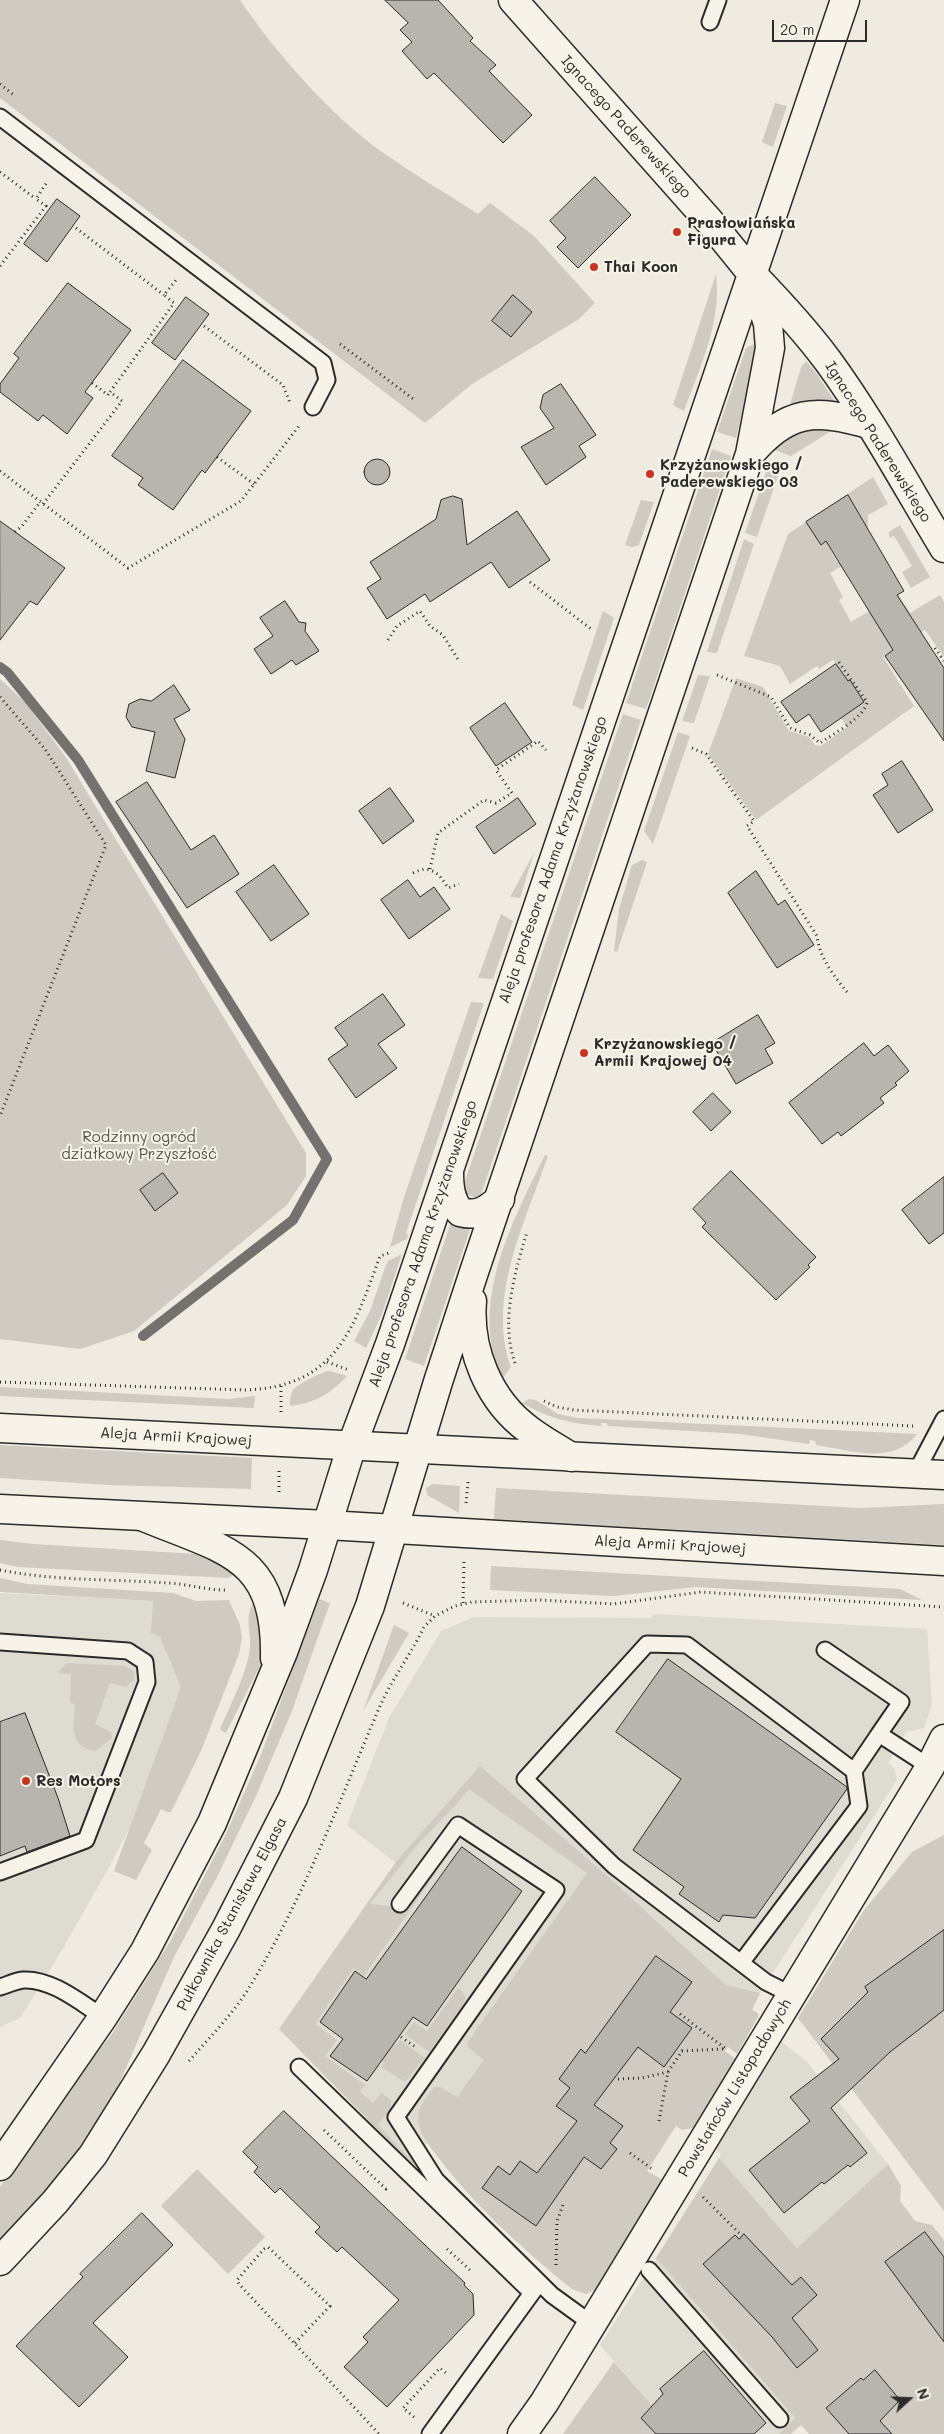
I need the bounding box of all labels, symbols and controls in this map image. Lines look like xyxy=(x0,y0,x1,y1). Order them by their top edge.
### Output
scale bar xyxy=(774,10,869,42)
text: 20 m xyxy=(780,19,814,39)
street label: Ignacego Paderewskiego xyxy=(557,52,695,202)
place label: Prasłowiańska Figura xyxy=(687,214,796,249)
marker: Prasłowiańska Figura xyxy=(671,226,683,238)
place label: Thai Koon xyxy=(604,258,678,276)
marker: Thai Koon xyxy=(588,261,600,273)
street label: Ignacego Paderewskiego xyxy=(821,358,935,526)
place label: Krzyżanowskiego / Paderewskiego 03 xyxy=(660,456,803,491)
marker: Krzyżanowskiego / Paderewskiego 03 xyxy=(644,468,656,480)
street label: Aleja profesora Adama Krzyżanowskiego xyxy=(495,714,611,1006)
place label: Krzyżanowskiego / Armii Krajowej 04 xyxy=(594,1035,737,1070)
marker: Krzyżanowskiego / Armii Krajowej 04 xyxy=(578,1047,590,1059)
street label: Aleja profesora Adama Krzyżanowskiego xyxy=(365,1098,481,1390)
park label: Rodzinny ogród działkowy Przyszłość xyxy=(61,1128,217,1163)
street label: Aleja Armii Krajowej xyxy=(99,1424,253,1450)
street label: Aleja Armii Krajowej xyxy=(593,1532,747,1558)
place label: Res Motors xyxy=(36,1772,121,1790)
marker: Res Motors xyxy=(20,1775,32,1787)
street label: Pułkownika Stanisława Elgasa xyxy=(173,1814,291,2014)
street label: Powstańców Listopadowych xyxy=(675,1996,795,2180)
north arrow xyxy=(884,2374,934,2424)
text: N xyxy=(913,2385,934,2402)

